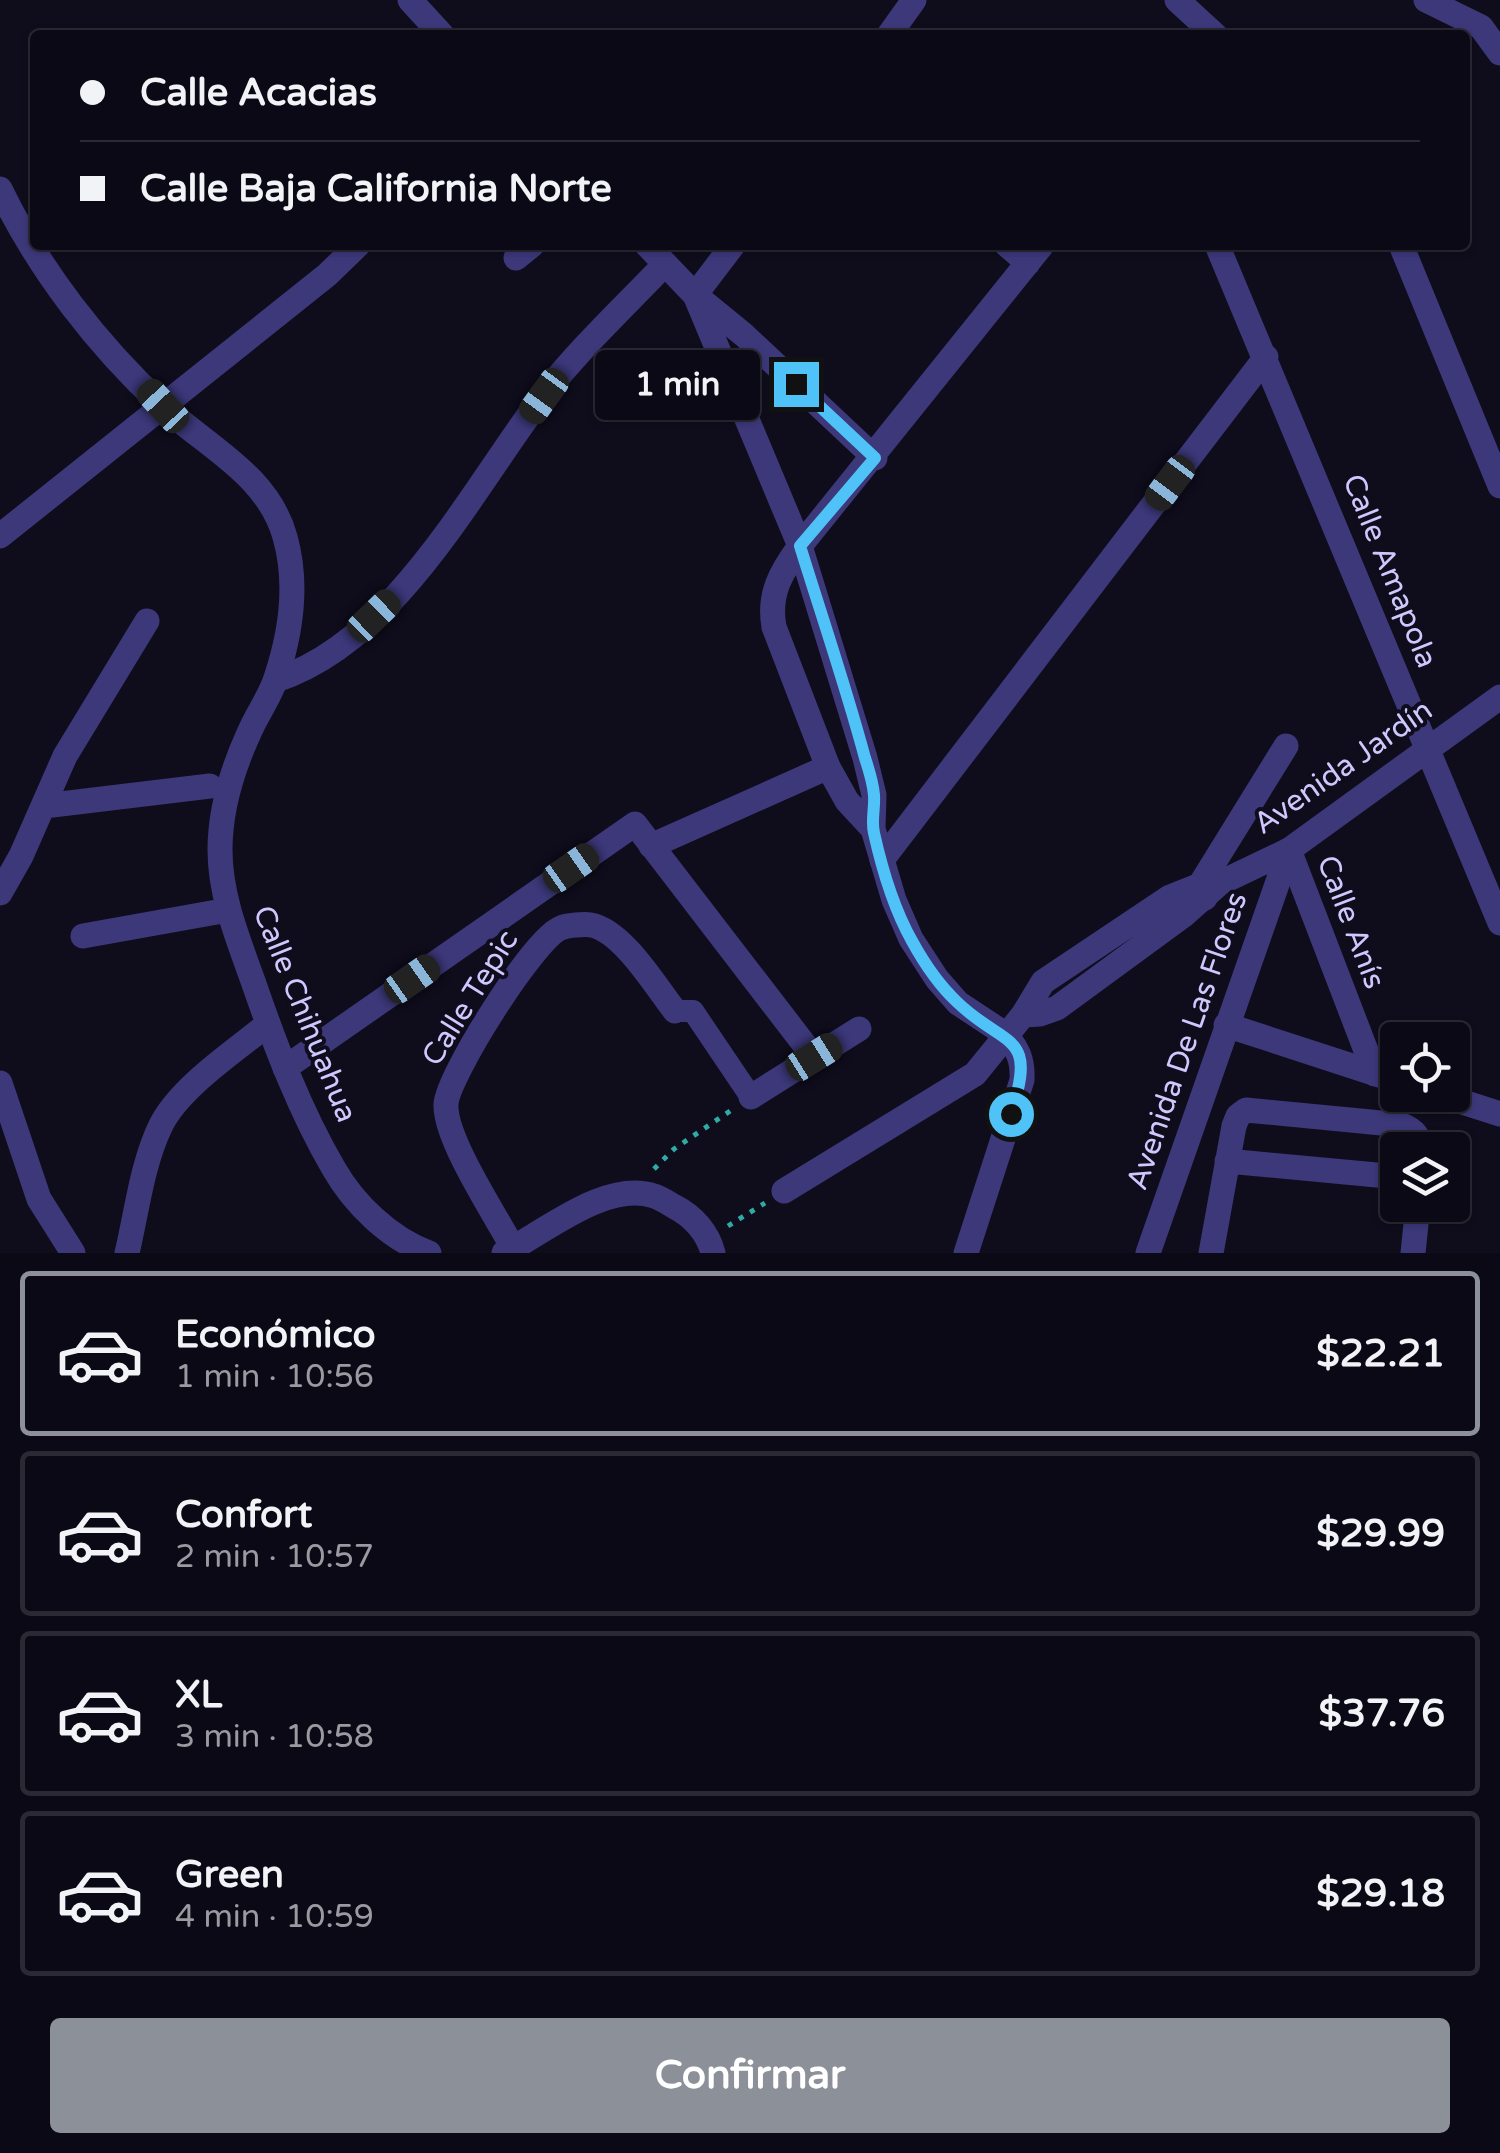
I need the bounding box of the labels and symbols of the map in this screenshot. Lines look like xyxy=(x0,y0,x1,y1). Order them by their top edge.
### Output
callout: 1 min xyxy=(596,349,761,419)
route end xyxy=(774,362,819,407)
car xyxy=(514,363,574,429)
car xyxy=(132,374,194,438)
car xyxy=(1140,450,1200,516)
street label: Calle Amapola xyxy=(1334,469,1446,673)
car xyxy=(342,584,406,648)
street label: Avenida Jardín xyxy=(1246,692,1440,842)
car xyxy=(538,839,604,897)
street label: Calle Anís xyxy=(1309,850,1393,994)
street label: Avenida De Las Flores xyxy=(1119,887,1255,1195)
street label: Calle Chihuahua xyxy=(245,900,365,1128)
street label: Calle Tepic xyxy=(414,923,526,1073)
car xyxy=(379,950,445,1008)
car xyxy=(781,1028,847,1086)
route start xyxy=(989,1092,1034,1137)

